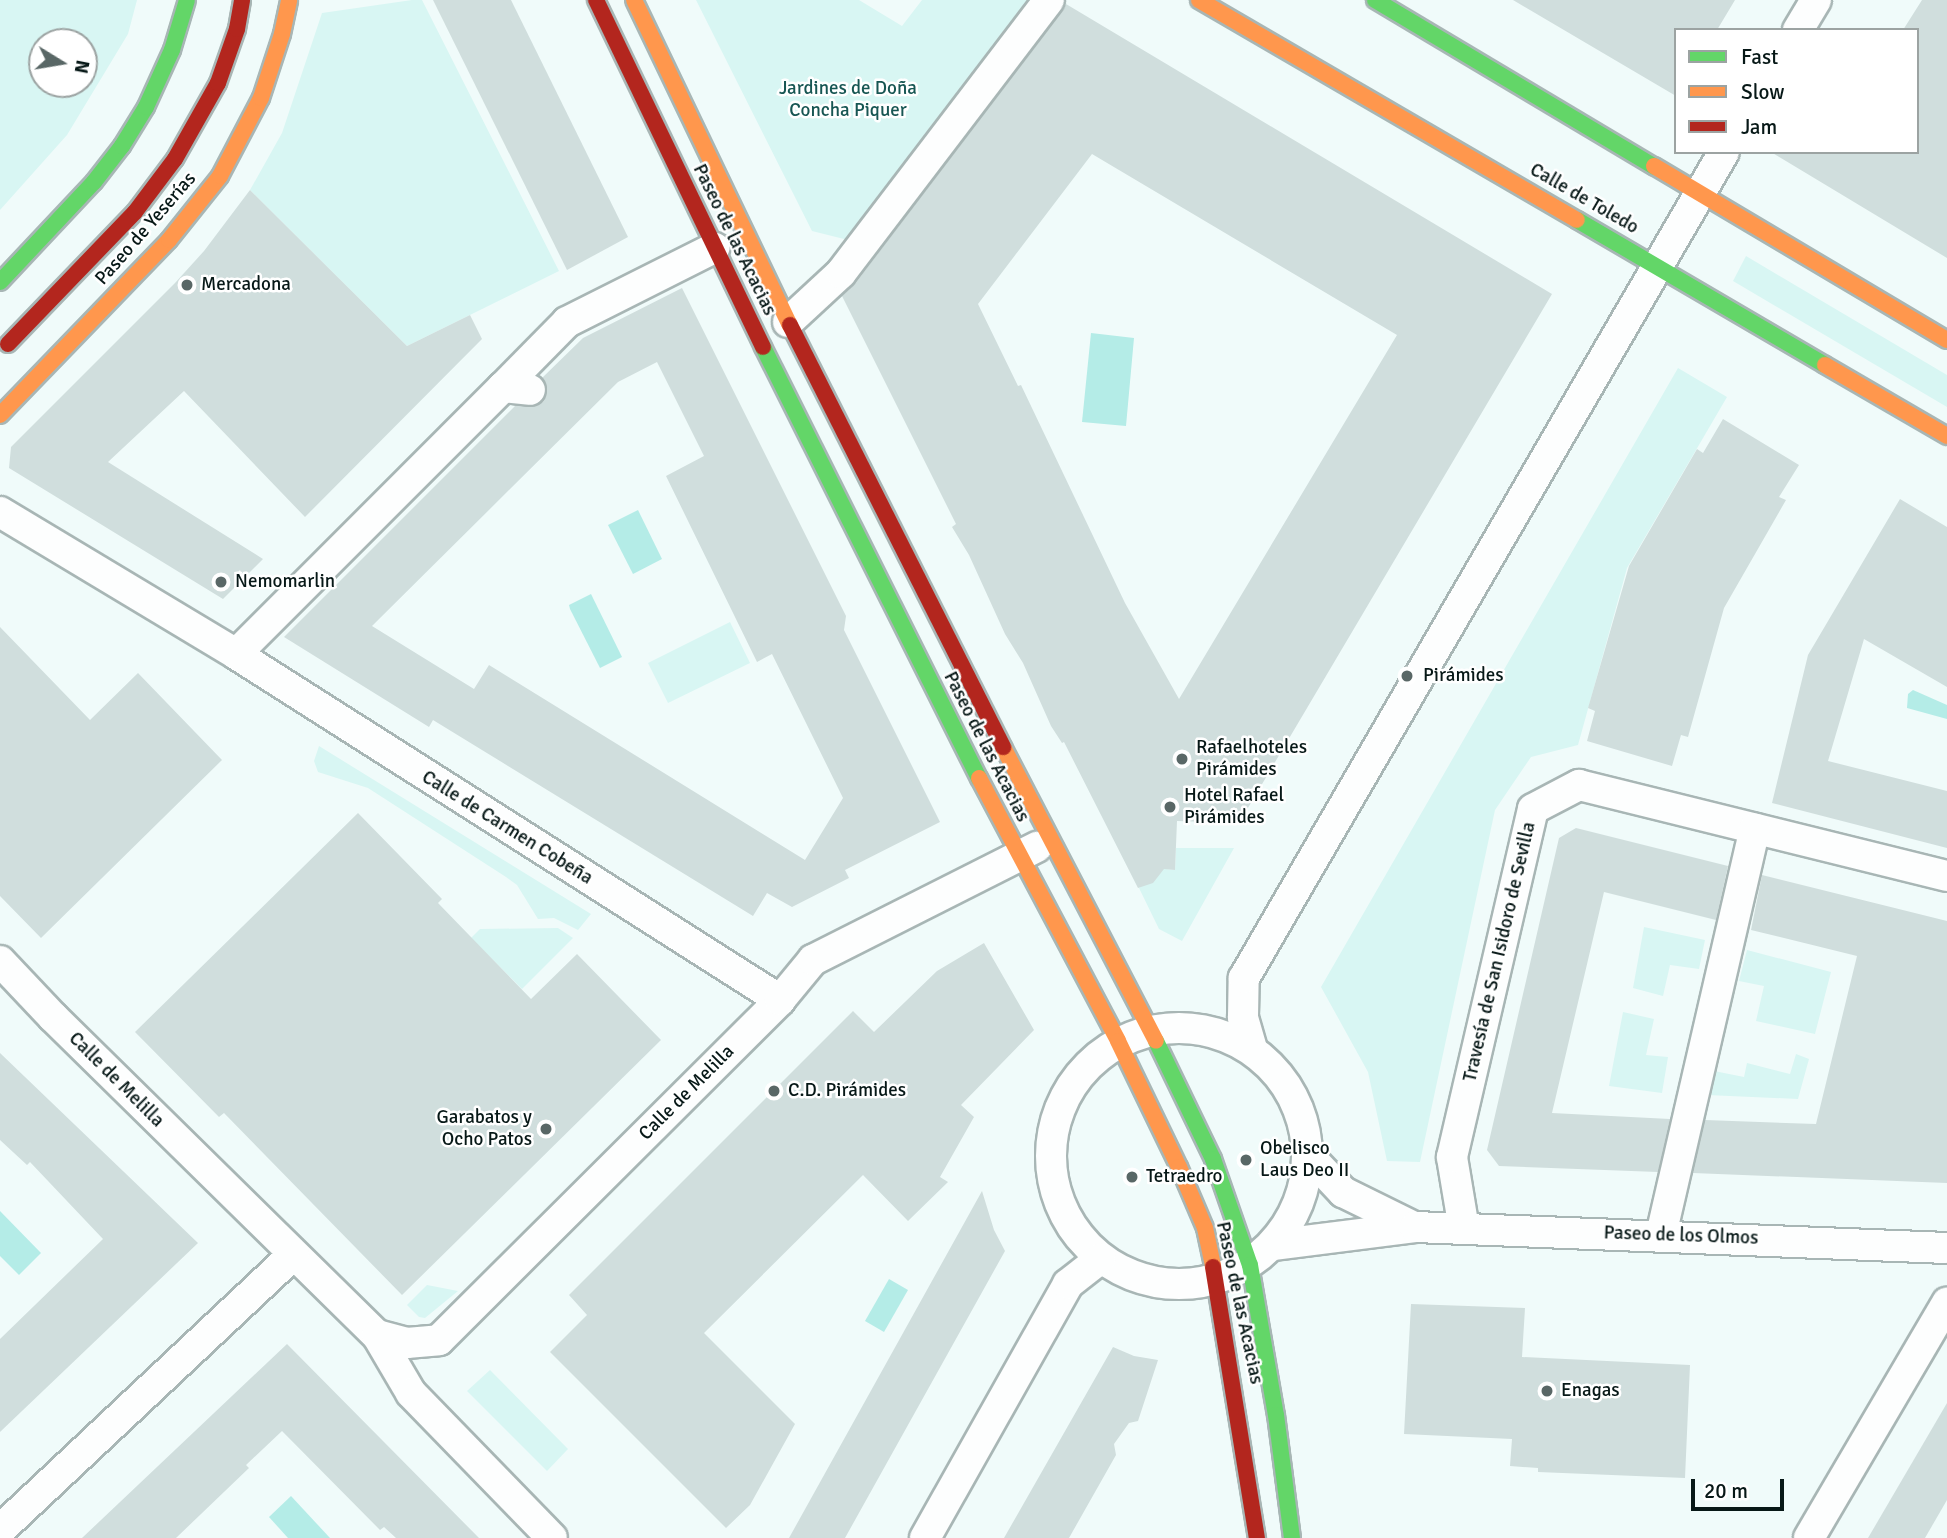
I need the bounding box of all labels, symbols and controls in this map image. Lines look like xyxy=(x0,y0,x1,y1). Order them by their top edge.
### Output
north arrow xyxy=(28,28,98,98)
legend xyxy=(1674,28,1919,154)
text: Fast xyxy=(1741,44,1778,70)
text: N xyxy=(69,58,95,75)
park label: Jardines de Doña Concha Piquer xyxy=(779,78,917,122)
text: Slow xyxy=(1741,79,1785,105)
text: Jam xyxy=(1741,114,1777,140)
street label: Calle de Toledo xyxy=(1526,159,1642,239)
street label: Paseo de las Acacias xyxy=(687,161,781,319)
street label: Paseo de Yeserías xyxy=(91,168,201,290)
place label: Mercadona xyxy=(201,274,291,296)
marker: Mercadona xyxy=(179,277,195,293)
place label: Nemomarlin xyxy=(235,571,335,593)
marker: Nemomarlin xyxy=(213,574,229,590)
place label: Pirámides xyxy=(1423,665,1504,687)
marker: Pirámides xyxy=(1397,666,1417,686)
street label: Paseo de las Acacias xyxy=(938,668,1034,826)
place label: Rafaelhoteles Pirámides xyxy=(1196,737,1307,781)
marker: Rafaelhoteles Pirámides xyxy=(1174,751,1190,767)
street label: Calle de Carmen Cobeña xyxy=(417,766,597,890)
place label: Hotel Rafael Pirámides xyxy=(1184,785,1284,829)
marker: Hotel Rafael Pirámides xyxy=(1162,799,1178,815)
street label: Travesía de San Isidoro de Sevilla xyxy=(1459,820,1541,1084)
street label: Calle de Melilla xyxy=(64,1028,168,1132)
street label: Calle de Melilla xyxy=(635,1041,739,1145)
place label: C.D. Pirámides xyxy=(788,1080,906,1102)
marker: C.D. Pirámides xyxy=(766,1083,782,1099)
place label: Garabatos y Ocho Patos xyxy=(436,1107,532,1151)
marker: Garabatos y Ocho Patos xyxy=(538,1121,554,1137)
place label: Obelisco Laus Deo II xyxy=(1260,1138,1349,1182)
marker: Obelisco Laus Deo II xyxy=(1238,1152,1254,1168)
place label: Tetraedro xyxy=(1146,1166,1222,1188)
marker: Tetraedro xyxy=(1124,1169,1140,1185)
street label: Paseo de las Acacias xyxy=(1211,1220,1267,1386)
street label: Paseo de los Olmos xyxy=(1603,1222,1759,1250)
place label: Enagas xyxy=(1561,1380,1620,1402)
marker: Enagas xyxy=(1539,1383,1555,1399)
scale bar xyxy=(1695,1464,1788,1508)
text: 20 m xyxy=(1704,1478,1748,1504)

